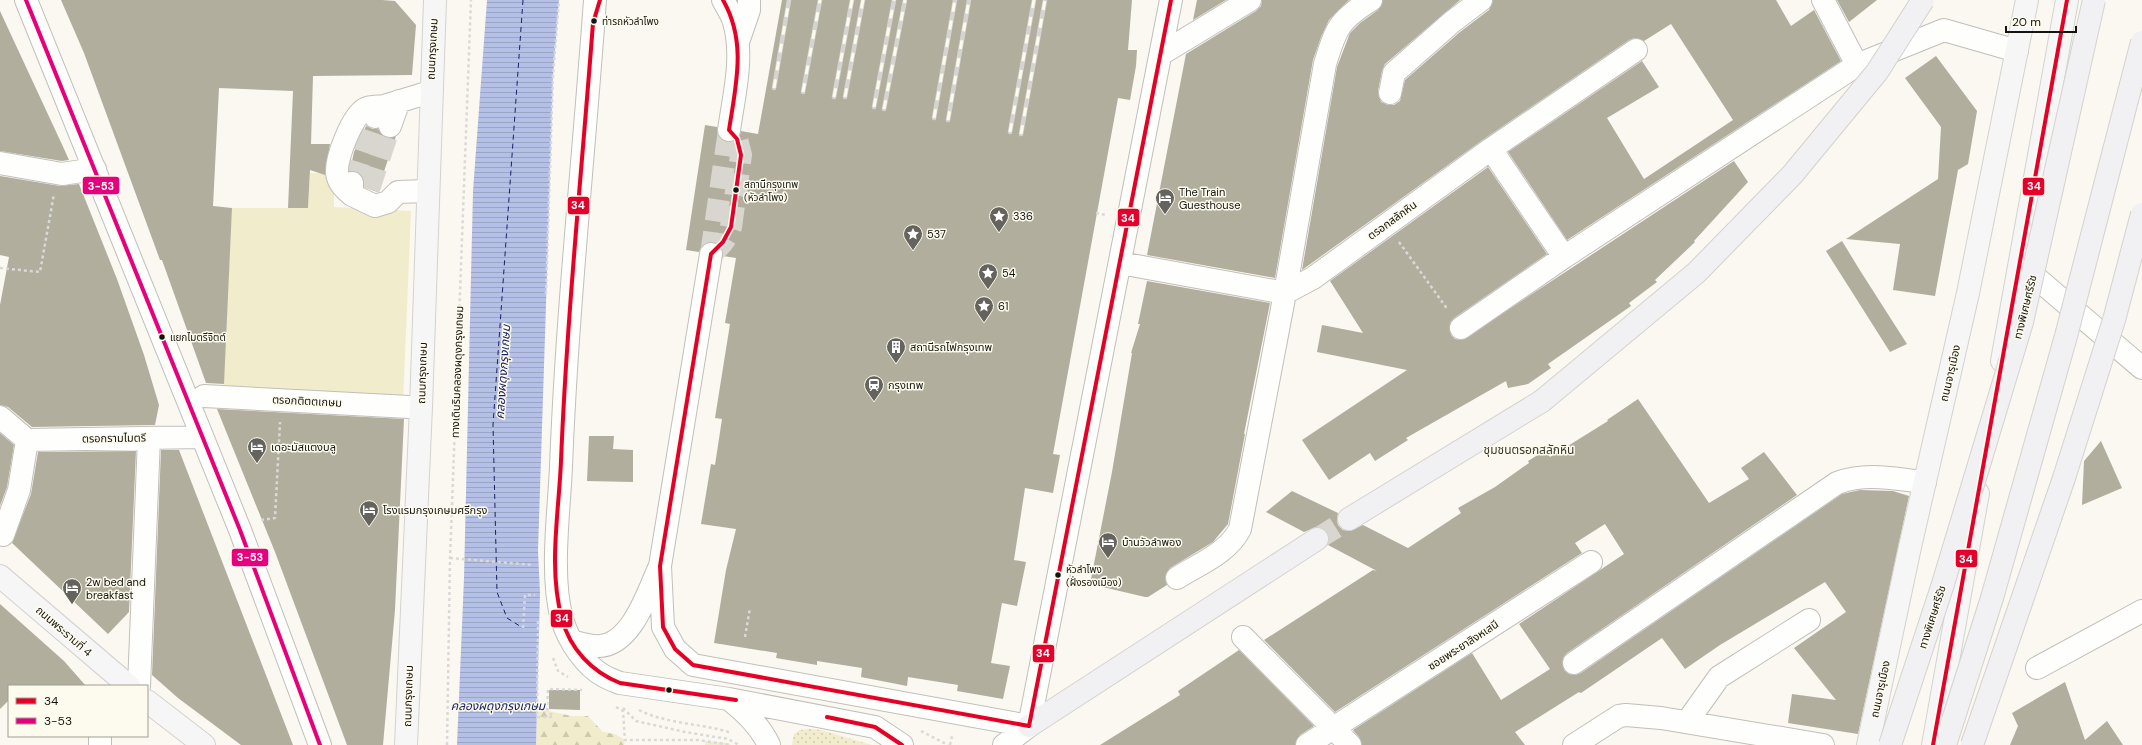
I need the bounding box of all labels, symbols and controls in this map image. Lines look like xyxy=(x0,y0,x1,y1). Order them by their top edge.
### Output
scale bar xyxy=(2006,8,2076,34)
text: 20 m xyxy=(2012,14,2041,30)
place label: ท่ารถหัวลำโพง xyxy=(602,15,659,28)
marker: ท่ารถหัวลำโพง xyxy=(589,16,599,26)
street label: ถนนกรุงเกษม xyxy=(423,18,441,80)
line badge: 3-53 xyxy=(82,176,120,195)
line badge: 34 xyxy=(2022,177,2045,196)
place label: สถานีกรุงเทพ (หัวลำโพง) xyxy=(744,178,798,204)
text: 3-53 xyxy=(88,179,114,193)
text: 34 xyxy=(2027,179,2041,193)
marker: สถานีกรุงเทพ (หัวลำโพง) xyxy=(731,185,741,195)
place label: The Train Guesthouse xyxy=(1179,185,1240,212)
hotel icon: The Train Guesthouse xyxy=(1154,187,1176,215)
line badge: 34 xyxy=(567,196,590,215)
street label: ตรอกสลักหิน xyxy=(1365,197,1419,243)
text: 34 xyxy=(571,198,585,212)
place icon: 336 xyxy=(988,205,1010,233)
line badge: 34 xyxy=(1117,208,1140,227)
place label: 336 xyxy=(1013,209,1033,223)
text: 34 xyxy=(1121,211,1135,225)
place icon: 537 xyxy=(902,223,924,251)
place label: 537 xyxy=(927,227,946,241)
place icon: 54 xyxy=(977,262,999,290)
place label: 54 xyxy=(1002,266,1016,280)
street label: ทางพิเศษศรีรัช xyxy=(2010,274,2040,340)
place icon: 61 xyxy=(973,295,995,323)
place label: 61 xyxy=(998,299,1008,313)
street label: ทางเดินริมคลองผดุงกรุงเกษม xyxy=(448,306,466,438)
water label: คลองผดุงกรุงเกษม xyxy=(492,323,514,420)
place label: แยกไมตรีจิตต์ xyxy=(170,331,226,344)
marker: แยกไมตรีจิตต์ xyxy=(157,332,167,342)
building icon: สถานีรถไฟกรุงเทพ xyxy=(885,336,907,364)
place label: สถานีรถไฟกรุงเทพ xyxy=(910,340,993,354)
street label: ถนนกรุงเกษม xyxy=(414,342,430,404)
street label: ถนนจารุเมือง xyxy=(1937,343,1963,403)
station icon: กรุงเทพ xyxy=(863,374,885,402)
place label: กรุงเทพ xyxy=(888,378,924,392)
street label: ตรอกติตตเกษม xyxy=(272,392,342,410)
street label: ตรอกรามไมตรี xyxy=(82,430,147,446)
hotel icon: เดอะมัสแตงบลู xyxy=(246,436,268,464)
place label: เดอะมัสแตงบลู xyxy=(271,440,336,454)
district label: ชุมชนตรอกสลักหิน xyxy=(1484,442,1574,458)
hotel icon: โรงแรมกรุงเกษมศรีกรุง xyxy=(358,499,380,527)
place label: โรงแรมกรุงเกษมศรีกรุง xyxy=(383,503,488,517)
hotel icon: บ้านวัวลำพอง xyxy=(1097,531,1119,559)
place label: บ้านวัวลำพอง xyxy=(1122,535,1181,549)
line badge: 3-53 xyxy=(231,548,269,567)
line badge: 34 xyxy=(1955,549,1978,568)
text: 3-53 xyxy=(237,550,263,564)
text: 34 xyxy=(1959,552,1973,566)
place label: หัวลำโพง (ฝั่งรองเมือง) xyxy=(1066,563,1122,589)
marker: หัวลำโพง (ฝั่งรองเมือง) xyxy=(1053,570,1063,580)
place label: 2w bed and breakfast xyxy=(86,575,146,602)
hotel icon: 2w bed and breakfast xyxy=(61,577,83,605)
street label: ทางพิเศษศรีรัช xyxy=(1915,584,1949,650)
street label: ถนนพระรามที่ 4 xyxy=(33,602,96,659)
line badge: 34 xyxy=(550,609,573,628)
text: 34 xyxy=(555,611,569,625)
street label: ซอยพระยาสิงหเสนี xyxy=(1425,617,1501,673)
line badge: 34 xyxy=(1032,644,1055,663)
text: 34 xyxy=(1036,646,1050,660)
street label: ถนนจารุเมือง xyxy=(1867,659,1893,719)
street label: ถนนกรุงเกษม xyxy=(400,665,416,727)
legend xyxy=(8,685,148,737)
unlabelled marker xyxy=(664,685,674,695)
text: 34 xyxy=(44,693,58,709)
water label: คลองผดุงกรุงเกษม xyxy=(451,698,547,714)
text: 3-53 xyxy=(44,713,72,729)

